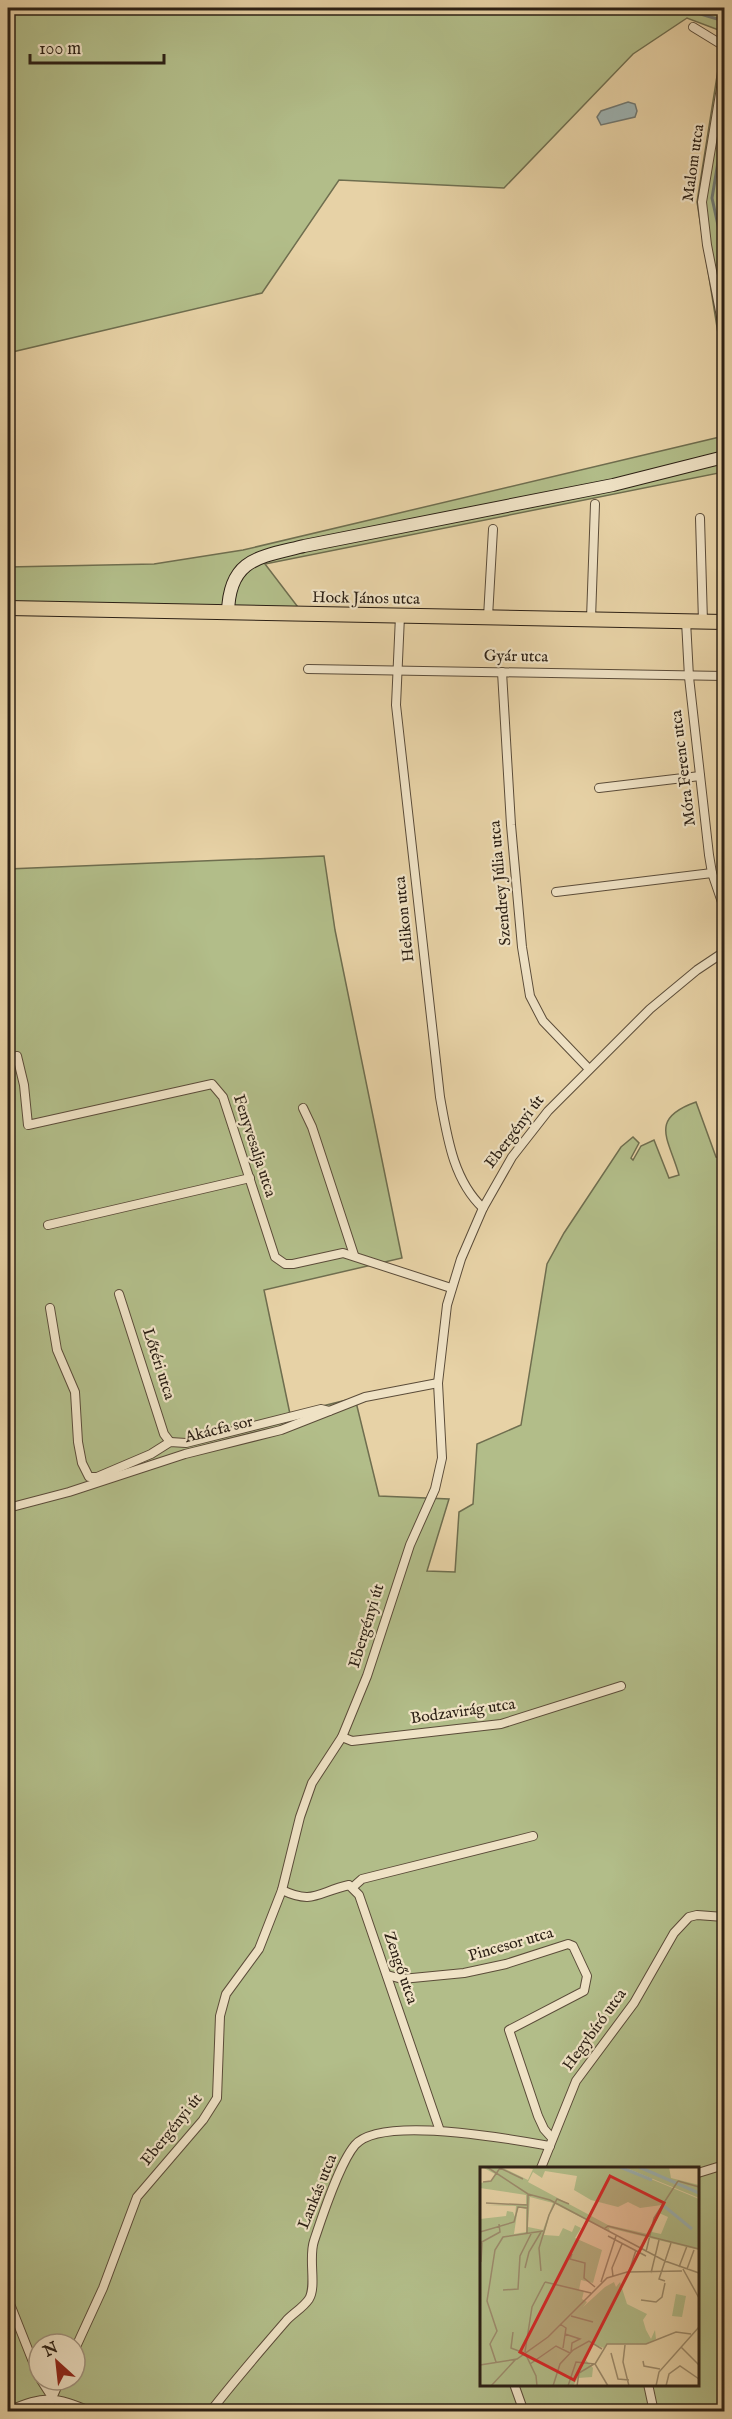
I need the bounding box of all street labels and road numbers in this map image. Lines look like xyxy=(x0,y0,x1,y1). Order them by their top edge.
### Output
street label: Malom utca xyxy=(679,123,709,203)
street label: Hock János utca xyxy=(312,588,420,610)
street label: Gyár utca xyxy=(484,646,548,668)
street label: Móra Ferenc utca xyxy=(667,709,701,827)
street label: Szendrey Júlia utca xyxy=(486,819,516,946)
street label: Helikon utca xyxy=(391,875,419,963)
street label: Ebergényi út xyxy=(481,1091,549,1173)
street label: Fenyvesalja utca xyxy=(228,1092,280,1200)
street label: Lőtéri utca xyxy=(137,1326,179,1402)
street label: Akácfa sor xyxy=(182,1412,255,1448)
street label: Ebergényi út xyxy=(345,1581,389,1670)
street label: Bodzavirág utca xyxy=(409,1695,517,1729)
street label: Pincesor utca xyxy=(466,1923,556,1967)
street label: Zengő utca xyxy=(378,1929,422,2007)
street label: Hegybíró utca xyxy=(559,1985,631,2075)
street label: Ebergényi út xyxy=(137,2090,207,2170)
street label: Lankás utca xyxy=(294,2152,342,2232)

